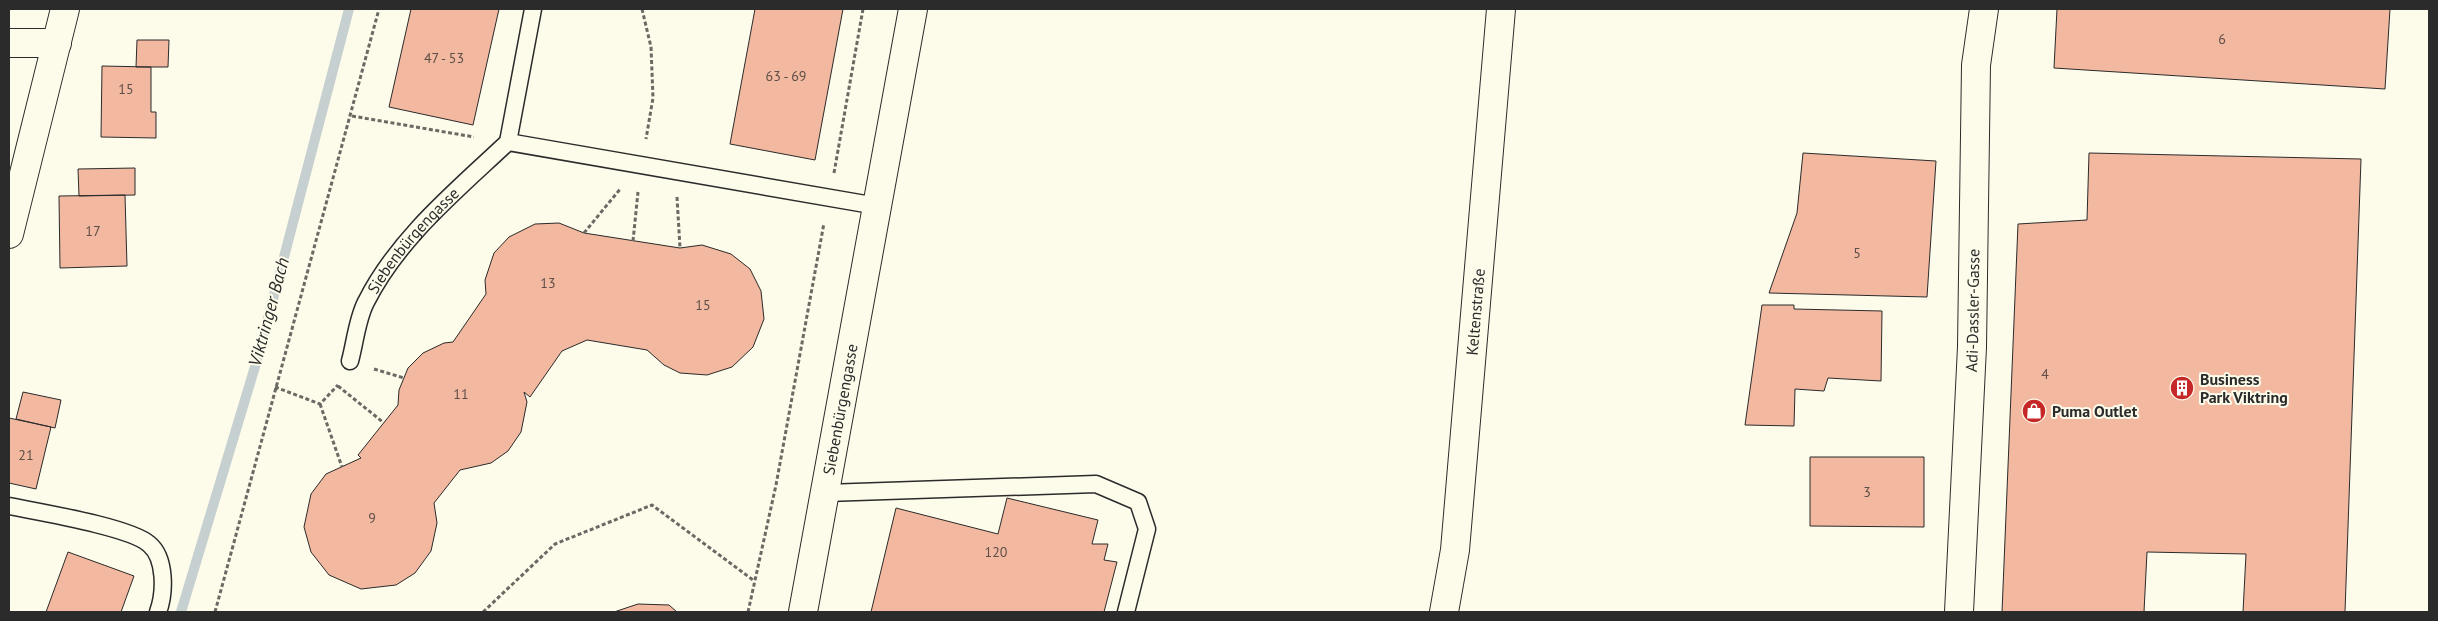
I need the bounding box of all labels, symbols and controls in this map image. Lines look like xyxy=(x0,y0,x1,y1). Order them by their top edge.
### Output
house number: 6 xyxy=(2218,30,2226,48)
house number: 47 - 53 xyxy=(424,49,464,67)
house number: 63 - 69 xyxy=(766,67,806,85)
house number: 15 xyxy=(118,80,134,98)
street label: Siebenbürgengasse xyxy=(363,183,463,297)
house number: 17 xyxy=(85,222,101,240)
house number: 5 xyxy=(1853,244,1861,262)
street label: Adi-Dassler-Gasse xyxy=(1961,248,1983,372)
water label: Viktringer Bach xyxy=(243,255,294,369)
street label: Keltenstraße xyxy=(1462,268,1489,356)
house number: 13 xyxy=(540,274,556,292)
house number: 15 xyxy=(695,296,711,314)
street label: Siebenbürgengasse xyxy=(818,342,862,476)
house number: 4 xyxy=(2041,365,2049,383)
place label: Business Park Viktring xyxy=(2200,369,2288,407)
building icon: Business Park Viktring xyxy=(2169,375,2195,401)
house number: 11 xyxy=(453,385,469,403)
shop icon: Puma Outlet xyxy=(2021,398,2047,424)
place label: Puma Outlet xyxy=(2052,401,2138,421)
house number: 21 xyxy=(18,446,34,464)
house number: 3 xyxy=(1863,483,1871,501)
house number: 9 xyxy=(368,509,376,527)
house number: 120 xyxy=(985,543,1008,561)

